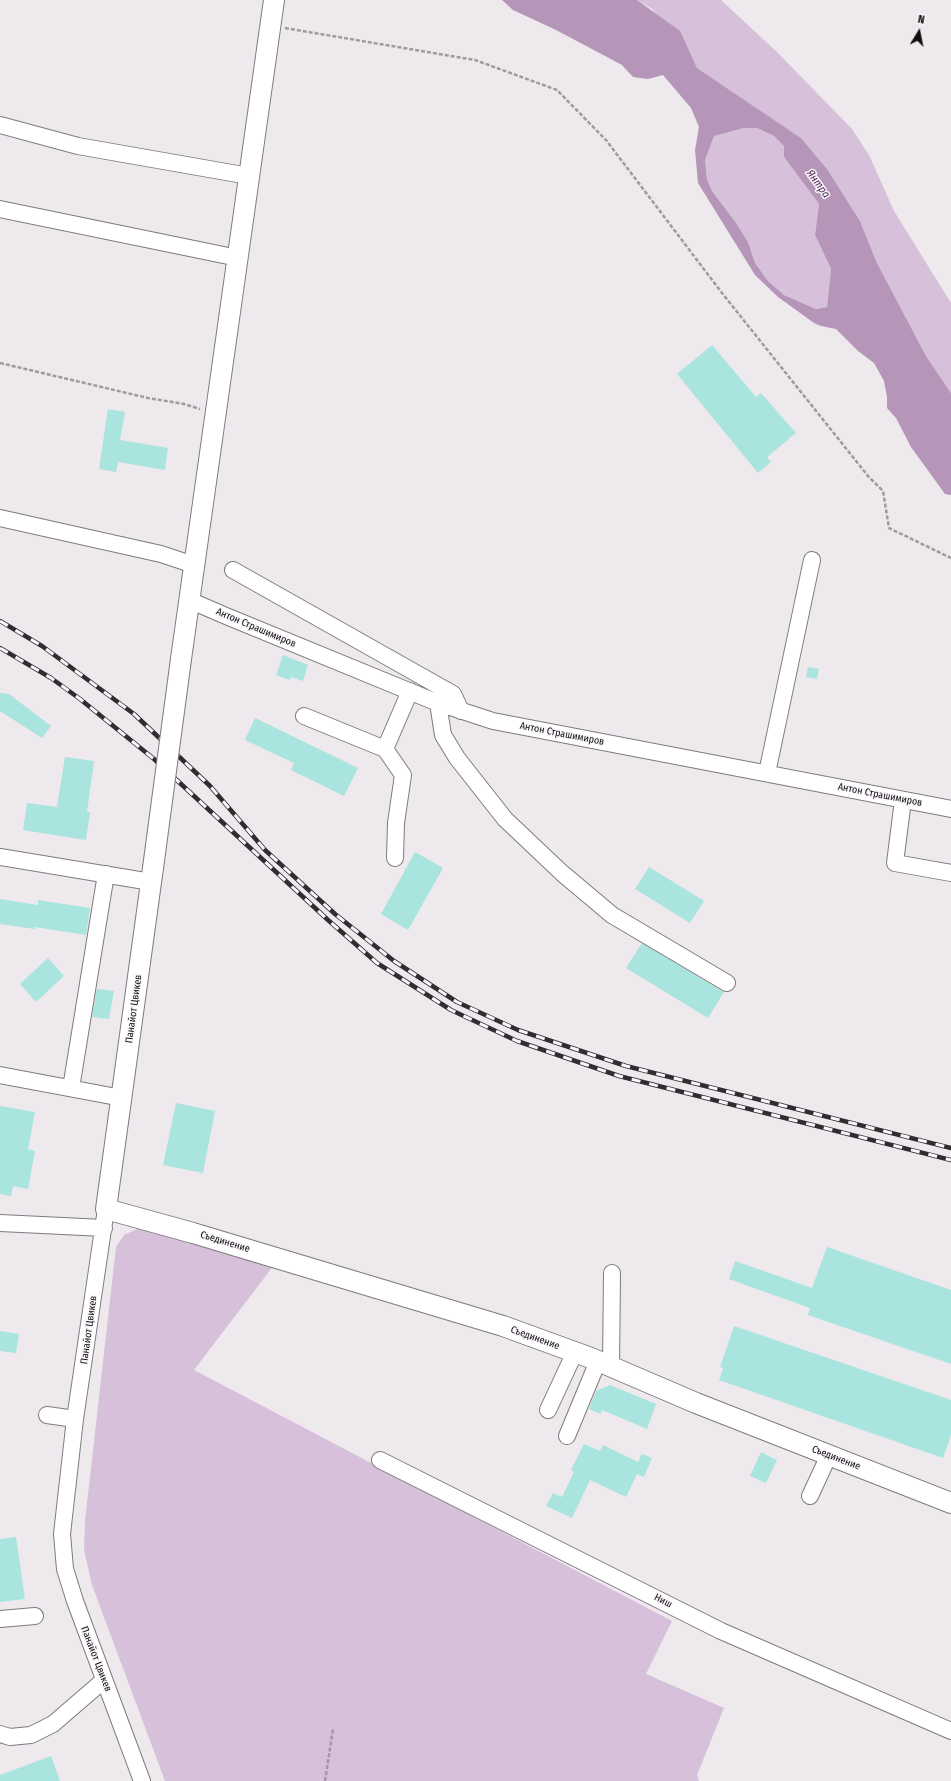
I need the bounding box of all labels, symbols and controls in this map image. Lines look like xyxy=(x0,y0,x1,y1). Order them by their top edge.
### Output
north arrow xyxy=(899,12,939,52)
text: N xyxy=(917,13,926,27)
water label: Янтра xyxy=(803,167,833,201)
street label: Антон Страшимиров xyxy=(214,606,298,650)
street label: Антон Страшимиров xyxy=(519,720,605,748)
street label: Антон Страшимиров xyxy=(837,781,923,809)
street label: Панайот Цвикев xyxy=(123,974,145,1044)
street label: Съединение xyxy=(199,1229,251,1255)
street label: Панайот Цвикев xyxy=(78,1295,100,1365)
street label: Съединение xyxy=(509,1324,561,1352)
street label: Съединение xyxy=(810,1443,862,1473)
street label: Ниш xyxy=(652,1591,674,1611)
street label: Панайот Цвикев xyxy=(78,1625,114,1693)

